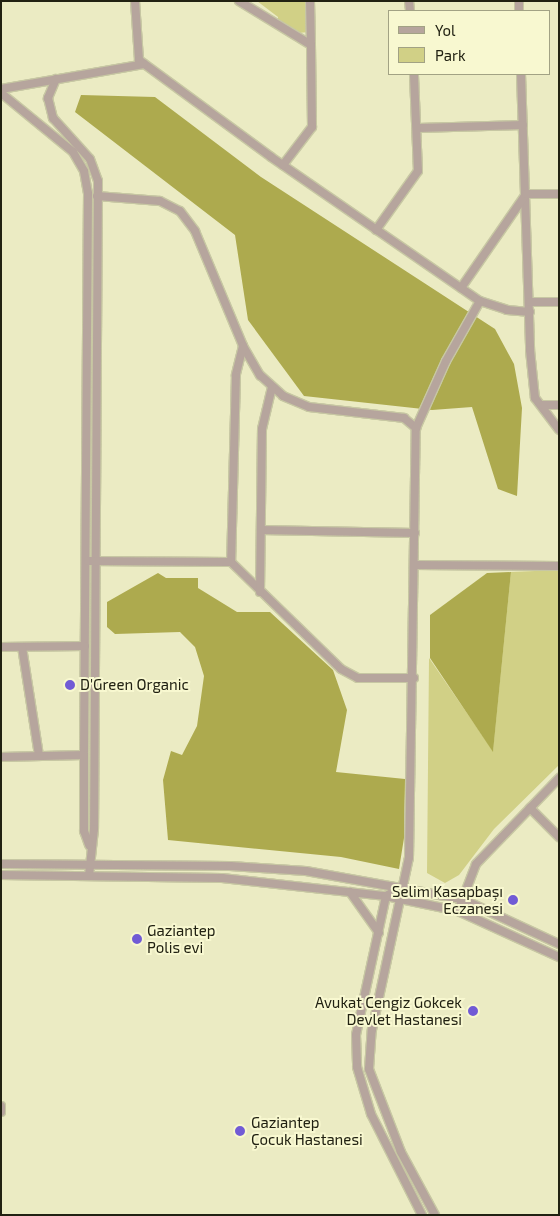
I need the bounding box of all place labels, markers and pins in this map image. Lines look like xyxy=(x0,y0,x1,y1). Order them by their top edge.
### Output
place label: D'Green Organic xyxy=(80,676,189,694)
marker: D'Green Organic xyxy=(64,679,76,691)
place label: Selim Kasapbaşı Eczanesi xyxy=(392,882,503,917)
marker: Selim Kasapbaşı Eczanesi xyxy=(507,894,519,906)
place label: Gaziantep Polis evi xyxy=(147,921,215,956)
marker: Gaziantep Polis evi xyxy=(131,933,143,945)
place label: Avukat Cengiz Gokcek Devlet Hastanesi xyxy=(315,993,462,1028)
marker: Avukat Cengiz Gokcek Devlet Hastanesi xyxy=(466,1004,480,1018)
place label: Gaziantep Çocuk Hastanesi xyxy=(251,1113,363,1148)
marker: Gaziantep Çocuk Hastanesi xyxy=(233,1124,247,1138)

